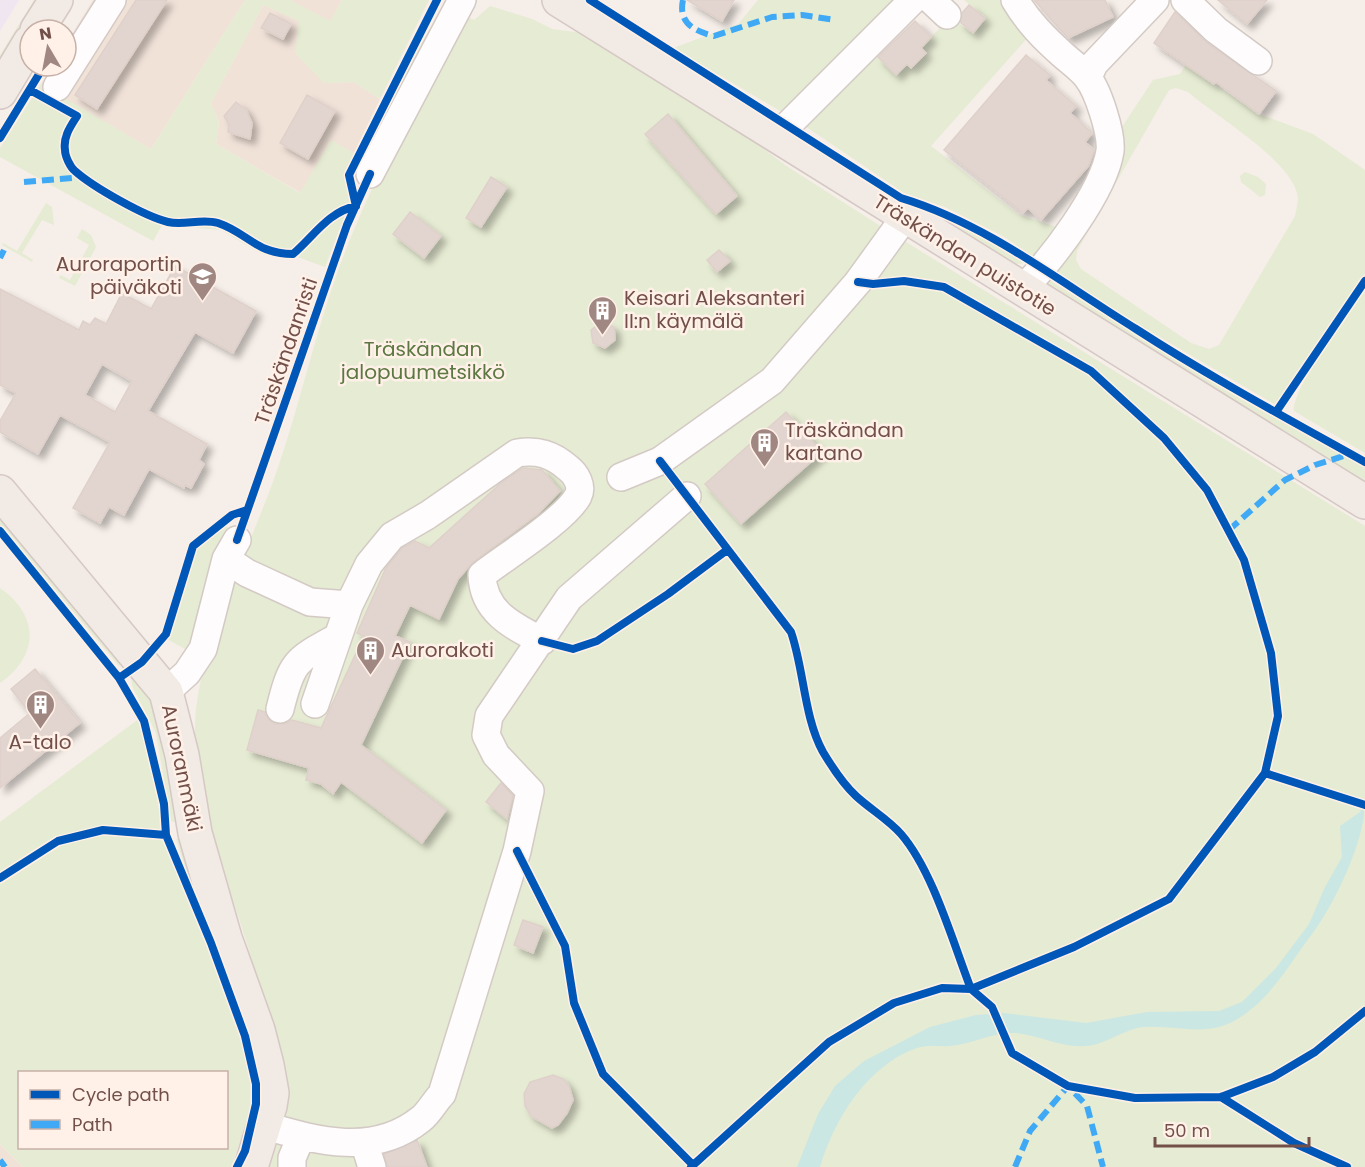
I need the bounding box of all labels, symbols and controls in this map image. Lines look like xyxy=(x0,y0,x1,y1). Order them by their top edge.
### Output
north arrow xyxy=(18,18,78,78)
text: N xyxy=(38,21,53,46)
street label: Träskändan puistotie xyxy=(868,187,1062,323)
place label: Auroraportin päiväkoti xyxy=(56,250,182,301)
school or university icon: Auroraportin päiväkoti xyxy=(187,260,219,302)
street label: Träskändanristi xyxy=(248,274,324,428)
place label: Keisari Aleksanteri II:n käymälä xyxy=(624,284,805,335)
building icon: Keisari Aleksanteri II:n käymälä xyxy=(587,294,619,336)
park label: Träskändan jalopuumetsikkö xyxy=(340,335,505,386)
place label: Träskändan kartano xyxy=(785,416,904,467)
building icon: Träskändan kartano xyxy=(748,426,780,468)
building icon: Aurorakoti xyxy=(354,634,386,676)
place label: Aurorakoti xyxy=(391,636,494,664)
building icon: A-talo xyxy=(24,688,56,730)
street label: Auroranmäki xyxy=(155,702,209,834)
place label: A-talo xyxy=(8,728,72,756)
legend xyxy=(18,1071,228,1149)
text: Cycle path xyxy=(72,1082,170,1107)
scale bar xyxy=(1155,1110,1310,1148)
text: Path xyxy=(72,1112,113,1137)
text: 50 m xyxy=(1164,1118,1210,1143)

